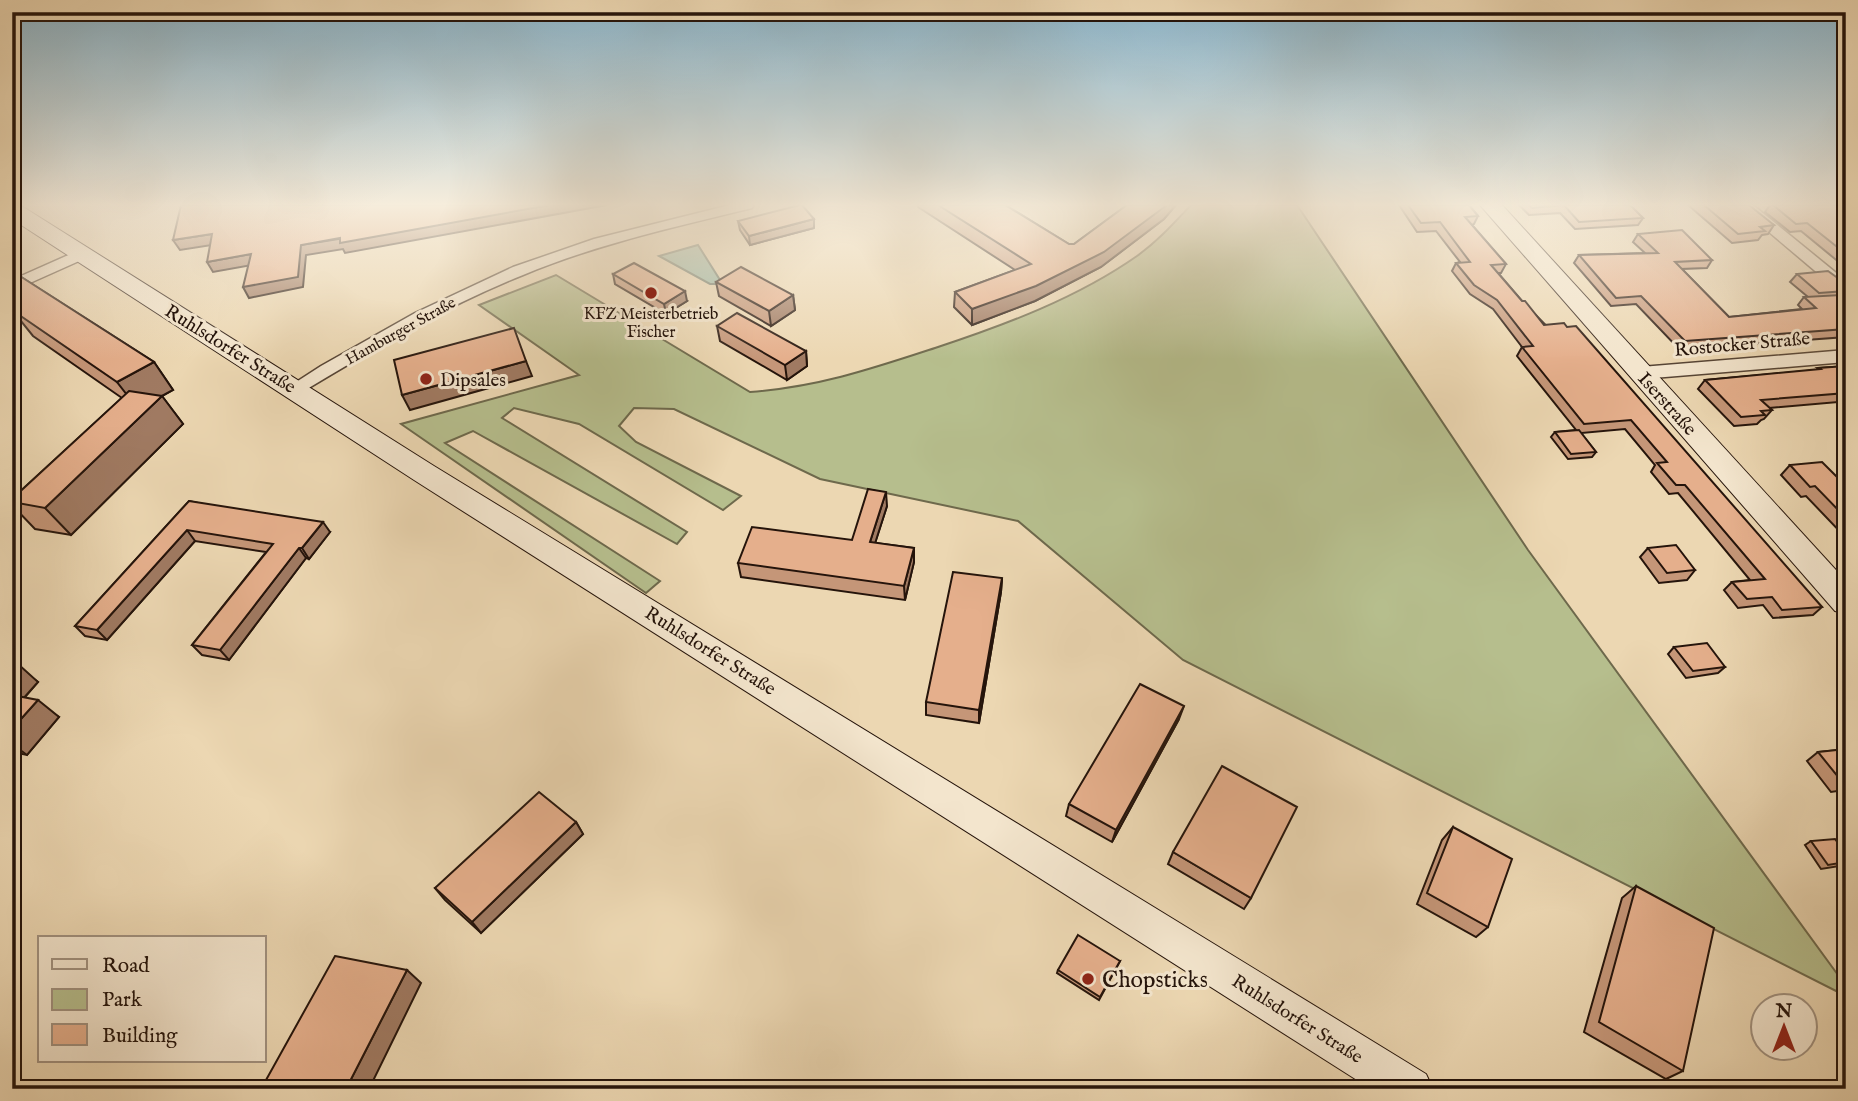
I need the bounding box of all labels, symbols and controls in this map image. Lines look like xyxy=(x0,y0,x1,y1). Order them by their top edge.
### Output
marker: KFZ Meisterbetrieb Fischer xyxy=(643,285,659,301)
street label: Hamburger Straße xyxy=(342,293,460,370)
street label: Ruhlsdorfer Straße xyxy=(160,300,300,400)
place label: KFZ Meisterbetrieb Fischer xyxy=(584,305,719,343)
street label: Rostocker Straße xyxy=(1673,327,1811,363)
street label: Iserstraße xyxy=(1632,368,1702,441)
place label: Dipsales xyxy=(440,369,506,393)
marker: Dipsales xyxy=(418,371,434,387)
street label: Ruhlsdorfer Straße xyxy=(640,602,780,702)
legend xyxy=(38,936,266,1062)
text: Road xyxy=(102,953,150,980)
place label: Chopsticks xyxy=(1102,966,1208,995)
street label: Ruhlsdorfer Straße xyxy=(1227,970,1367,1070)
marker: Chopsticks xyxy=(1080,971,1096,987)
text: Park xyxy=(102,987,143,1014)
north arrow xyxy=(1750,992,1820,1062)
text: N xyxy=(1775,1000,1793,1024)
text: Building xyxy=(102,1023,178,1050)

